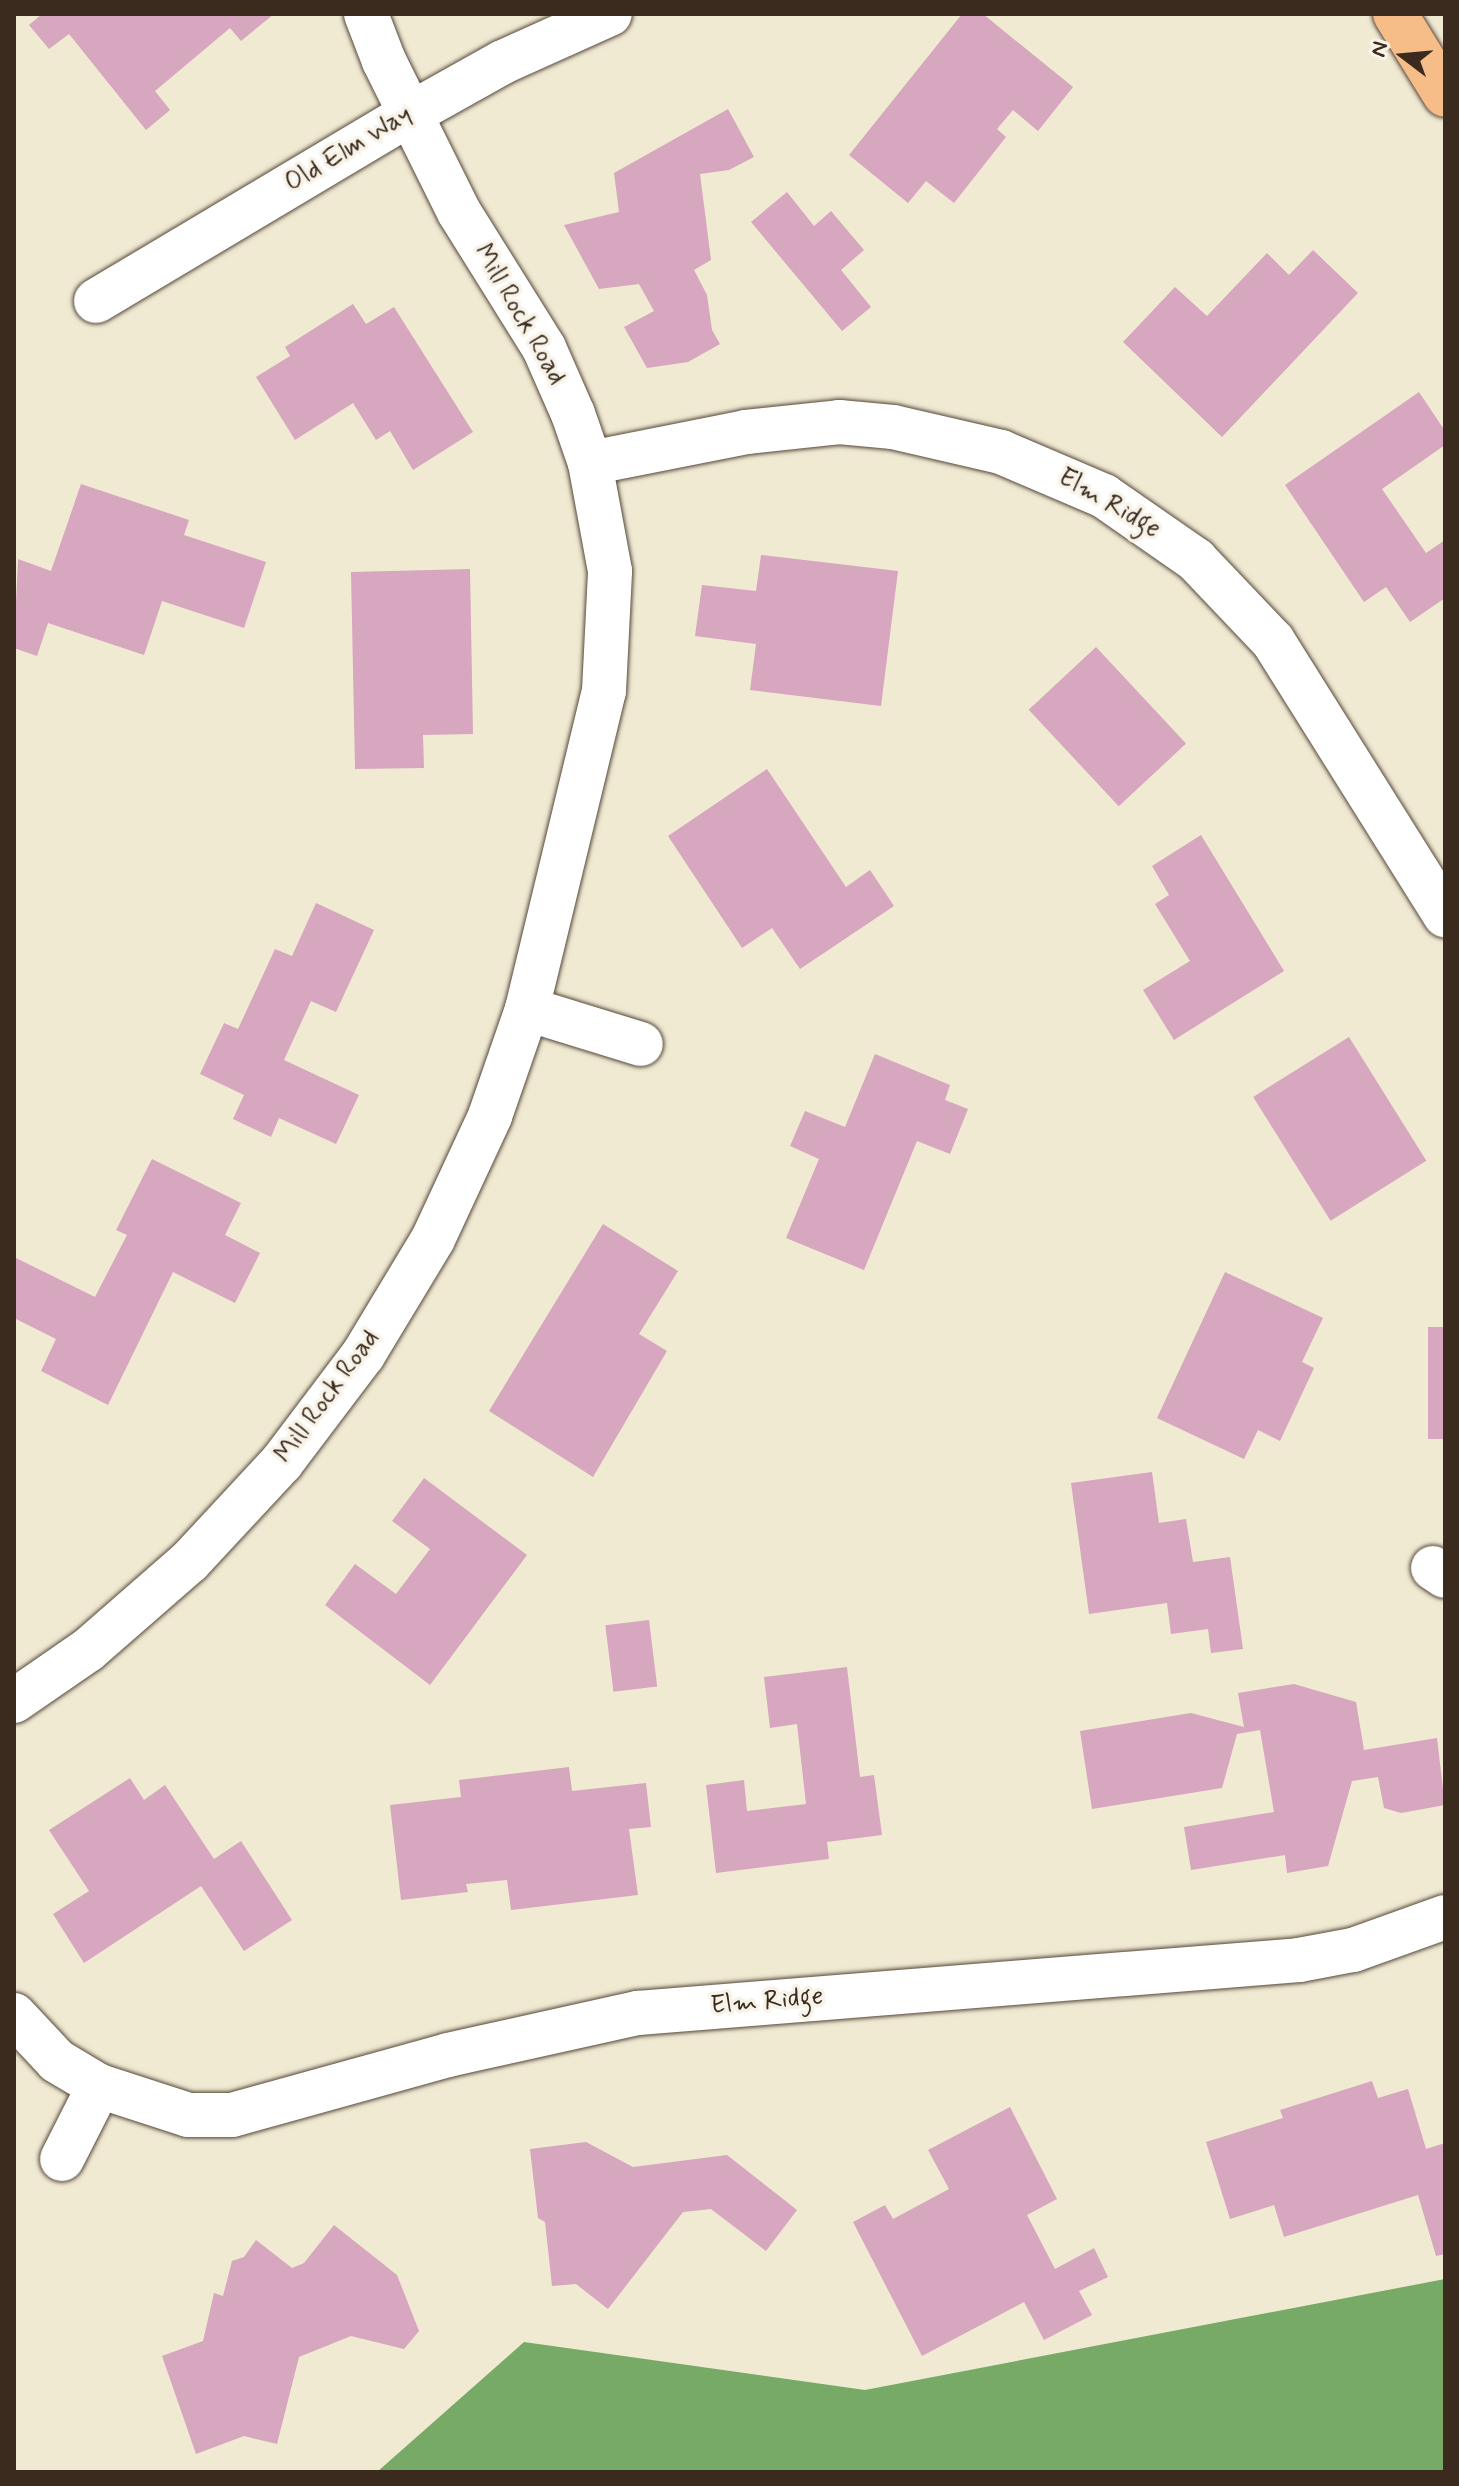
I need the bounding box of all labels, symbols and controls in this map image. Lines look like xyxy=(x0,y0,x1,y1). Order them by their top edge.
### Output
north arrow xyxy=(1363,16,1443,96)
text: N xyxy=(1364,38,1395,60)
street label: Old Elm Way xyxy=(278,99,420,201)
street label: Mill Rock Road xyxy=(466,239,572,391)
street label: Elm Ridge xyxy=(1052,462,1166,546)
street label: Mill Rock Road xyxy=(269,1324,387,1470)
street label: Elm Ridge xyxy=(709,1982,825,2022)

